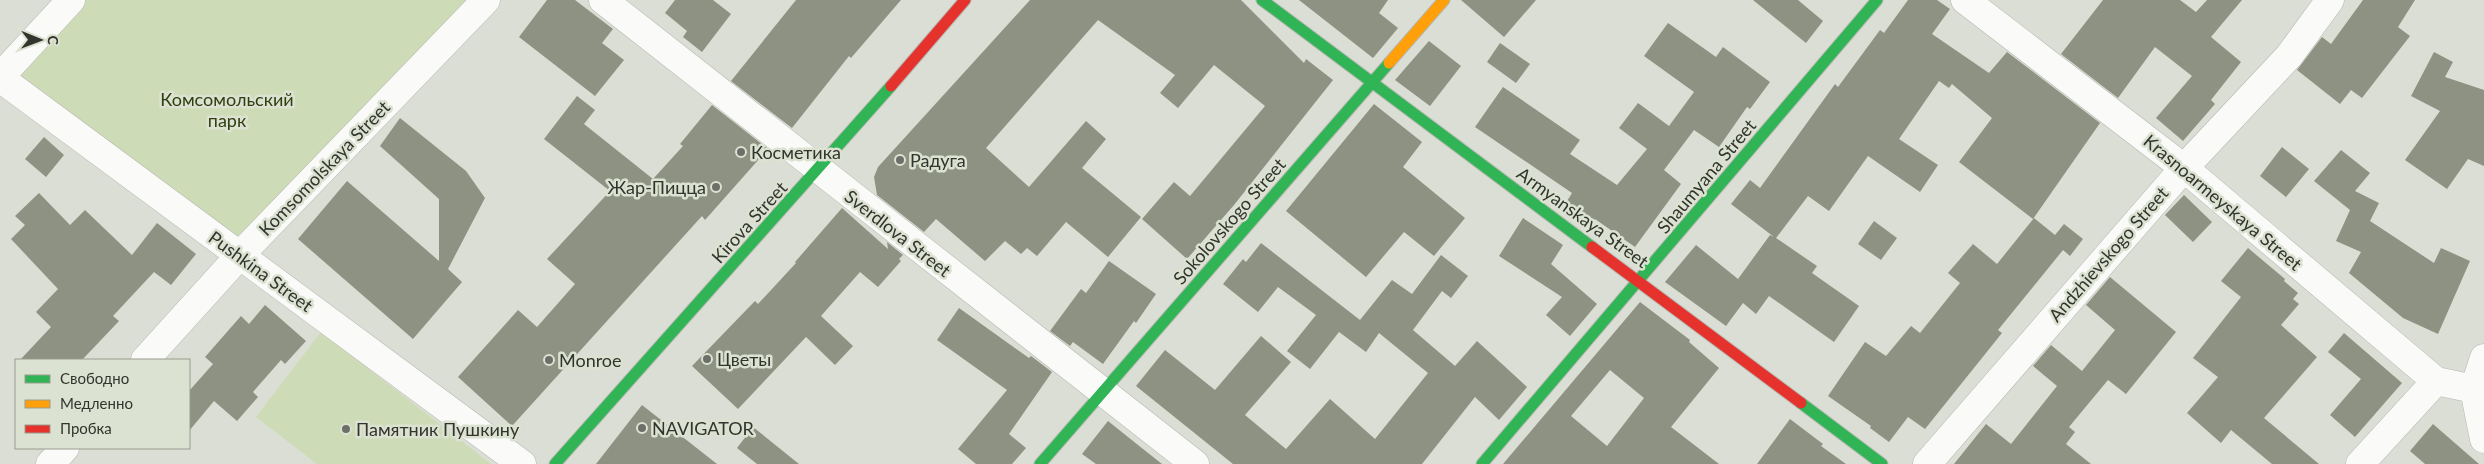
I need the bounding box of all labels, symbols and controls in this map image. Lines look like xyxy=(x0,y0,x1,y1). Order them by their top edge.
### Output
north arrow xyxy=(15,15,65,65)
text: С xyxy=(45,35,62,46)
park label: Комсомольский парк xyxy=(160,88,294,131)
street label: Komsomolskaya Street xyxy=(254,96,395,240)
street label: Shaumyana Street xyxy=(1652,114,1760,238)
street label: Krasnoarmeyskaya Street xyxy=(2139,129,2307,275)
place label: Косметика xyxy=(751,141,841,163)
marker: Косметика xyxy=(735,146,747,158)
place label: Радуга xyxy=(910,149,966,171)
street label: Sokolovskogo Street xyxy=(1168,153,1290,289)
marker: Радуга xyxy=(894,154,906,166)
street label: Armyanskaya Street xyxy=(1513,162,1653,272)
place label: Жар-Пицца xyxy=(608,176,706,198)
street label: Kirova Street xyxy=(707,176,792,267)
marker: Жар-Пицца xyxy=(710,181,722,193)
street label: Andzhievskogo Street xyxy=(2044,182,2173,326)
street label: Sverdlova Street xyxy=(841,185,956,282)
street label: Pushkina Street xyxy=(205,226,318,316)
place label: Цветы xyxy=(717,348,771,370)
place label: Monroe xyxy=(559,349,622,371)
marker: Цветы xyxy=(701,353,713,365)
marker: Monroe xyxy=(543,354,555,366)
legend xyxy=(15,359,190,449)
text: Свободно xyxy=(60,369,129,387)
text: Медленно xyxy=(60,394,133,412)
place label: NAVIGATOR xyxy=(652,417,755,439)
place label: Памятник Пушкину xyxy=(356,418,520,440)
text: Пробка xyxy=(60,419,112,437)
marker: NAVIGATOR xyxy=(636,422,648,434)
marker: Памятник Пушкину xyxy=(340,423,352,435)

